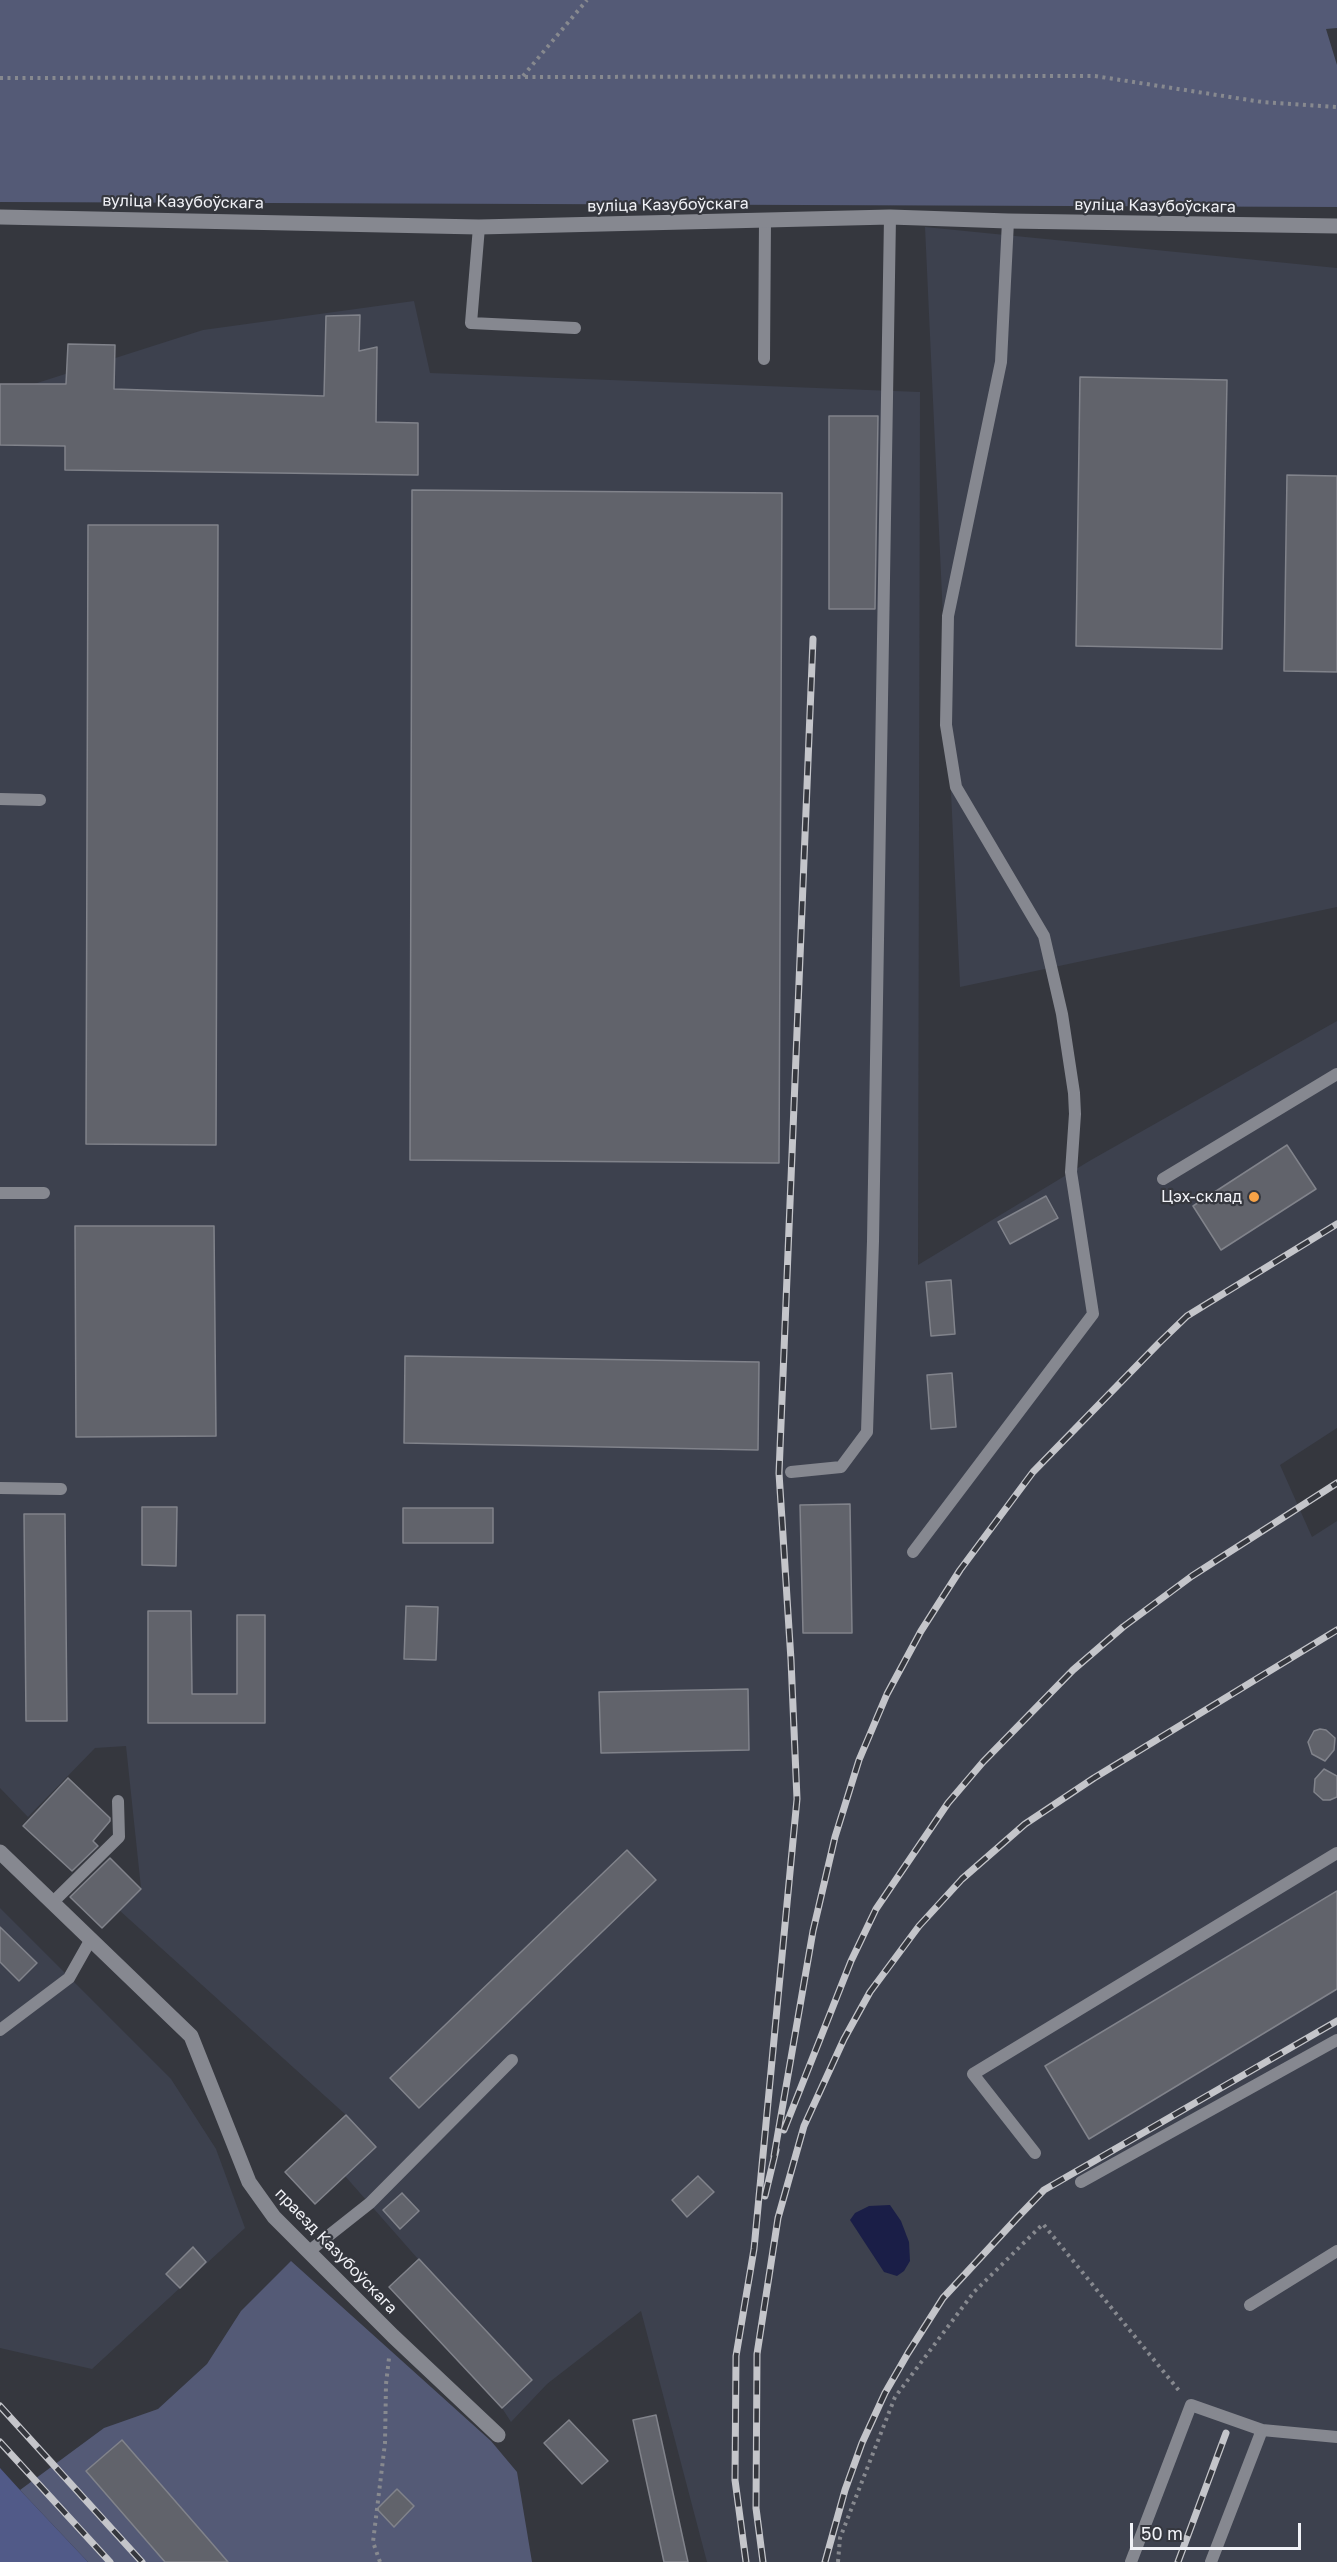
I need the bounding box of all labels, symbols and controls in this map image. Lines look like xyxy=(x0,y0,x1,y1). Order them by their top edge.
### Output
street label: вуліца Казубоўскага xyxy=(102,191,264,213)
street label: вуліца Казубоўскага xyxy=(587,194,749,216)
street label: вуліца Казубоўскага xyxy=(1074,195,1236,217)
place label: Цэх-склад xyxy=(1161,1187,1242,1207)
marker: Цэх-склад xyxy=(1247,1190,1261,1204)
street label: праезд Казубоўскага xyxy=(271,2184,401,2318)
scale bar xyxy=(1133,2511,1304,2549)
text: 50 m xyxy=(1141,2522,1183,2544)

